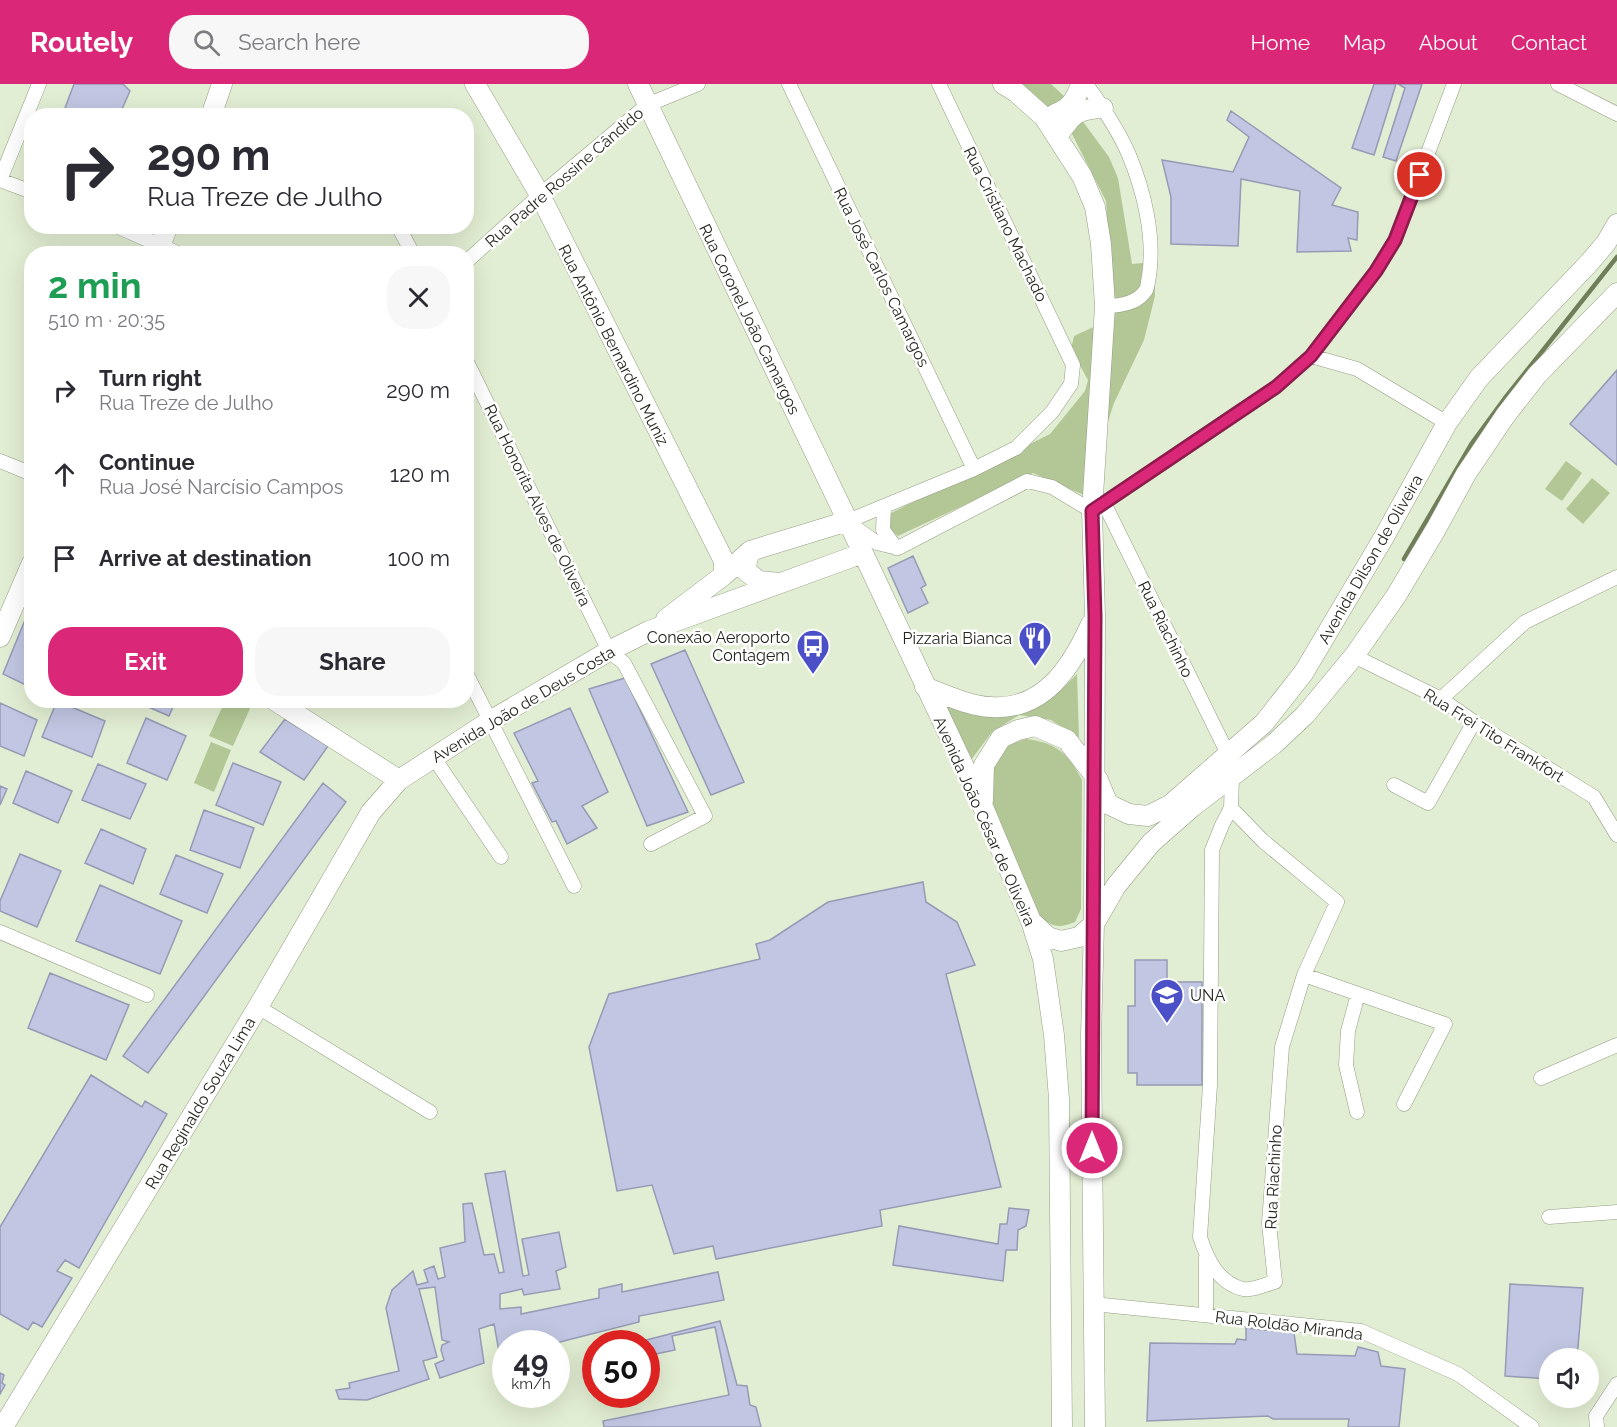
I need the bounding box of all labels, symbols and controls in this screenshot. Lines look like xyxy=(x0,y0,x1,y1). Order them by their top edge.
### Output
search box xyxy=(169,15,589,69)
text: Routely xyxy=(30,26,133,59)
icon: search xyxy=(190,26,223,59)
text: Search here xyxy=(238,29,360,55)
text: Home xyxy=(1251,30,1310,55)
text: Map xyxy=(1343,30,1386,55)
text: About xyxy=(1419,30,1478,55)
text: Contact xyxy=(1511,30,1587,55)
street label: Rua Padre Rossine Cândido xyxy=(481,103,647,251)
text: 290 m xyxy=(147,131,270,180)
icon: right xyxy=(48,132,126,210)
street label: Rua Cristiano Machado xyxy=(960,144,1051,305)
pin xyxy=(1394,149,1445,200)
icon: arrive xyxy=(1403,158,1436,191)
text: Rua Treze de Julho xyxy=(147,181,383,212)
street label: Rua José Carlos Camargos xyxy=(830,184,933,370)
street label: Rua Coronel João Camargos xyxy=(695,221,804,418)
street label: Rua Antônio Bernardino Muniz xyxy=(554,242,673,449)
text: 2 min xyxy=(48,264,141,306)
button: close xyxy=(387,266,450,329)
text: 510 m · 20:35 xyxy=(48,308,165,332)
text: Turn right xyxy=(99,365,202,391)
icon: right xyxy=(48,374,81,407)
text: 290 m xyxy=(386,377,450,403)
text: Rua Treze de Julho xyxy=(99,391,274,415)
street label: Rua Honorita Alves de Oliveira xyxy=(480,401,595,609)
text: Continue xyxy=(99,449,195,475)
icon: ahead xyxy=(48,458,81,491)
text: 120 m xyxy=(390,461,450,487)
street label: Avenida Dilson de Oliveira xyxy=(1314,471,1427,647)
text: Rua José Narcísio Campos xyxy=(99,475,343,499)
icon: arrive xyxy=(48,542,81,575)
text: Arrive at destination xyxy=(99,545,312,571)
text: 100 m xyxy=(388,545,450,571)
street label: Rua Riachinho xyxy=(1134,578,1197,681)
restaurant icon: Pizzaria Bianca xyxy=(1017,620,1053,667)
button: Exit xyxy=(48,627,243,696)
button: Share xyxy=(255,627,450,696)
place label: Conexão Aeroporto Contagem xyxy=(647,628,790,665)
bus stop icon: Conexão Aeroporto Contagem xyxy=(795,628,831,675)
place label: Pizzaria Bianca xyxy=(902,629,1012,648)
street label: Avenida João de Deus Costa xyxy=(428,642,618,767)
street label: Rua Frei Tito Frankfort xyxy=(1420,684,1568,787)
street label: Avenida João César de Oliveira xyxy=(930,714,1039,929)
school or university icon: UNA xyxy=(1149,977,1185,1024)
place label: UNA xyxy=(1190,986,1225,1005)
street label: Rua Reginaldo Souza Lima xyxy=(142,1014,259,1193)
position arrow xyxy=(1060,1116,1124,1180)
street label: Rua Riachinho xyxy=(1261,1124,1286,1230)
street label: Rua Roldão Miranda xyxy=(1214,1307,1364,1344)
speed limit sign: 50 xyxy=(582,1330,660,1408)
text: 49 xyxy=(514,1344,548,1379)
map controls xyxy=(1539,1348,1599,1408)
button: sound xyxy=(1539,1348,1599,1408)
text: km/h xyxy=(511,1375,551,1393)

